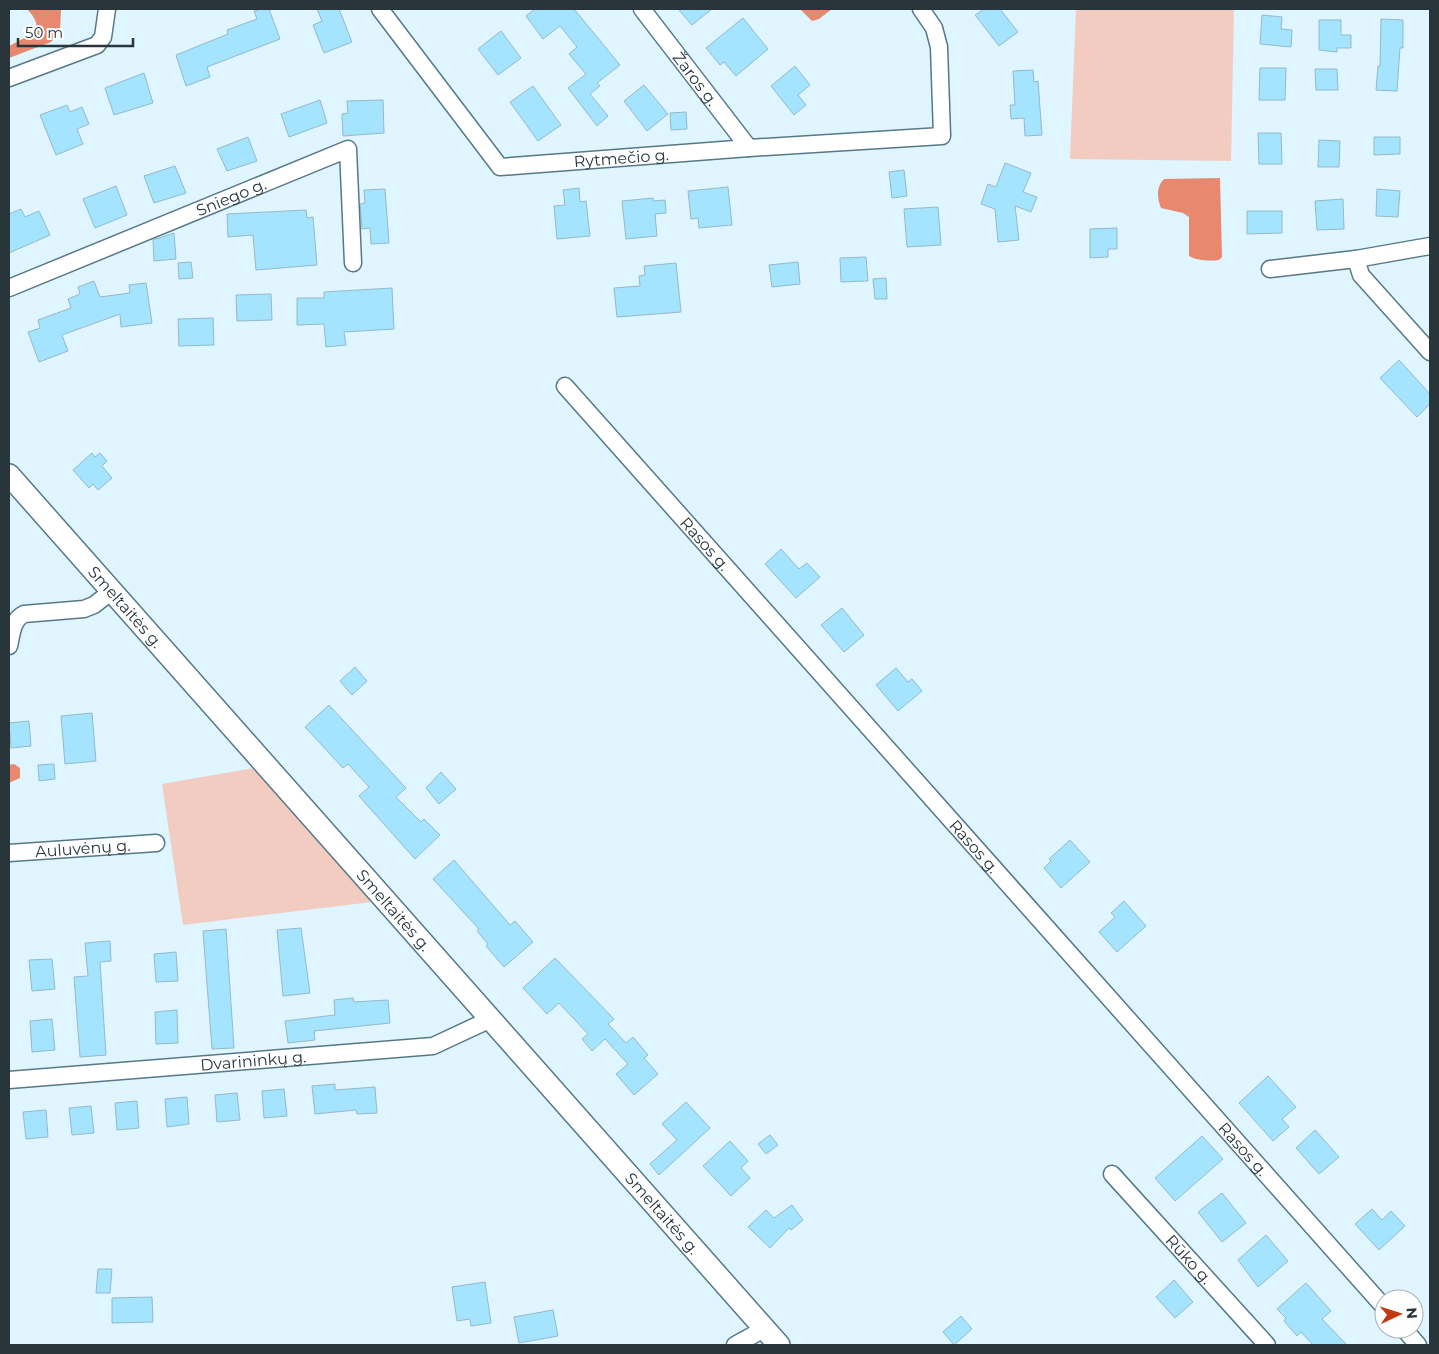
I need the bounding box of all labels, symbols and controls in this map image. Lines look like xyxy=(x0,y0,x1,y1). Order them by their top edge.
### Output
scale bar xyxy=(18,15,132,47)
text: 50 m xyxy=(25,23,63,42)
street label: Žaros g. xyxy=(669,48,722,110)
street label: Rytmečio g. xyxy=(573,145,670,171)
street label: Sniego g. xyxy=(193,175,269,220)
street label: Rasos g. xyxy=(676,513,734,575)
street label: Smeltaitės g. xyxy=(84,562,166,652)
street label: Rasos g. xyxy=(945,816,1003,877)
street label: Auluvėnų g. xyxy=(35,836,131,861)
street label: Smeltaitės g. xyxy=(353,866,435,955)
street label: Dvarininkų g. xyxy=(199,1047,307,1075)
street label: Rasos g. xyxy=(1214,1119,1272,1180)
street label: Smeltaitės g. xyxy=(621,1169,703,1258)
street label: Rūko g. xyxy=(1162,1231,1216,1288)
north arrow xyxy=(1374,1289,1424,1339)
text: N xyxy=(1403,1307,1421,1319)

